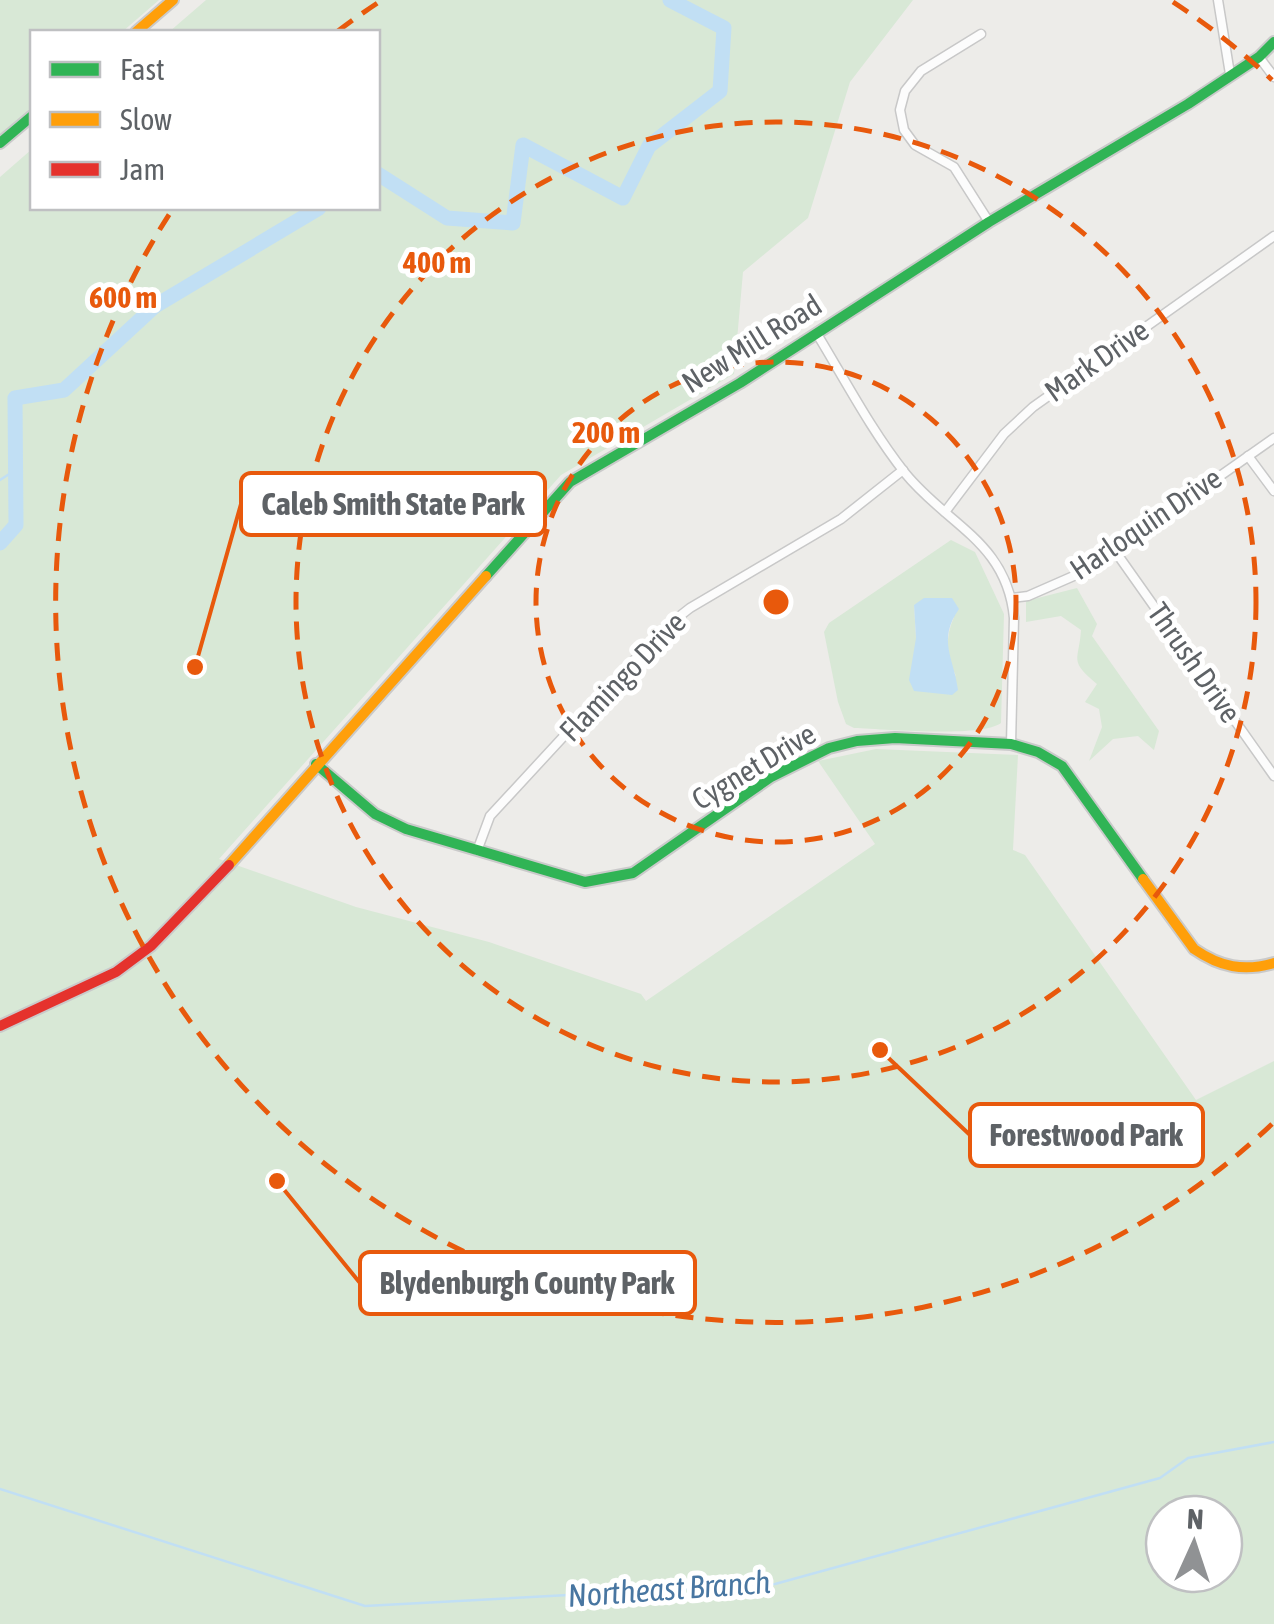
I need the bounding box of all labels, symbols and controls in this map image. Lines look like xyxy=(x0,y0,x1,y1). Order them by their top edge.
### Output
legend xyxy=(30,30,380,210)
text: Fast xyxy=(120,52,165,86)
text: Slow xyxy=(120,102,172,136)
text: Jam xyxy=(120,152,165,186)
text: 400 m xyxy=(402,245,471,279)
text: 600 m xyxy=(89,280,157,314)
street label: New Mill Road xyxy=(676,287,827,399)
street label: Mark Drive xyxy=(1038,312,1155,408)
text: 200 m xyxy=(572,415,640,449)
street label: Harloquin Drive xyxy=(1064,460,1227,586)
callout: Caleb Smith State Park xyxy=(241,473,545,535)
text: Caleb Smith State Park xyxy=(261,485,526,522)
centre of rings xyxy=(758,584,794,620)
street label: Thrush Drive xyxy=(1141,596,1248,729)
street label: Flamingo Drive xyxy=(552,605,692,748)
street label: Cygnet Drive xyxy=(686,716,821,816)
callout: Forestwood Park xyxy=(970,1104,1203,1166)
text: Forestwood Park xyxy=(989,1116,1184,1153)
callout: Blydenburgh County Park xyxy=(360,1252,695,1314)
text: Blydenburgh County Park xyxy=(380,1264,675,1301)
north arrow xyxy=(1144,1494,1244,1594)
text: N xyxy=(1186,1503,1204,1535)
water label: Northeast Branch xyxy=(566,1563,771,1614)

